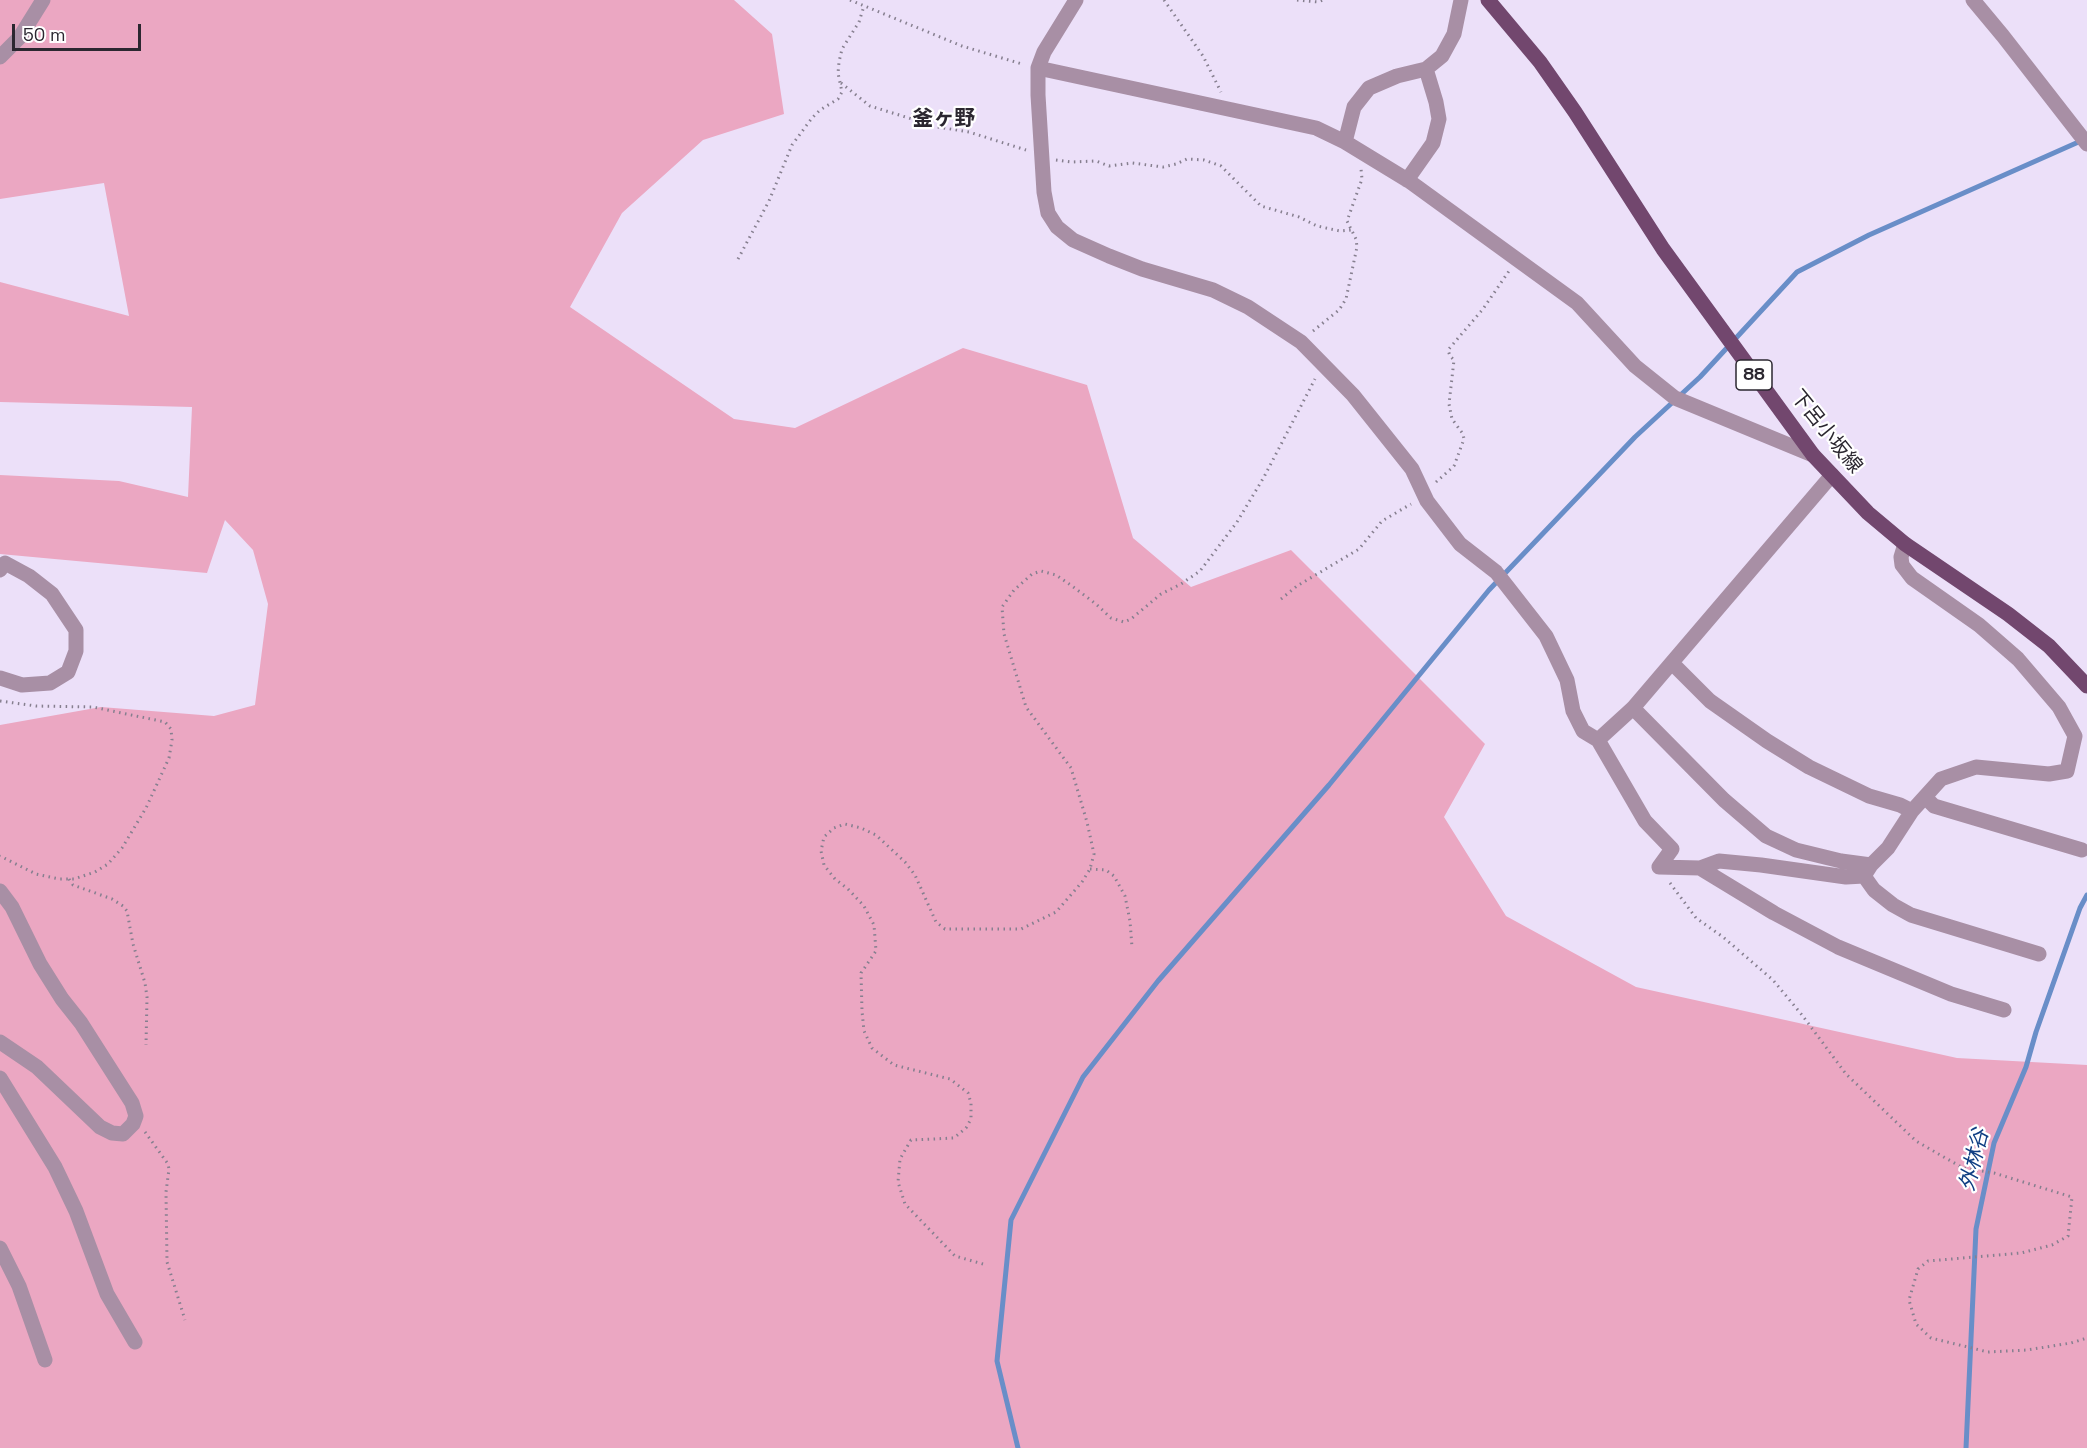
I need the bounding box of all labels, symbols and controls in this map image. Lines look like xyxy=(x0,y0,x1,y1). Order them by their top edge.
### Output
scale bar xyxy=(15,12,144,50)
text: 50 m xyxy=(23,23,65,46)
district label: 釜ヶ野 xyxy=(913,106,975,132)
road number: 88 xyxy=(1736,360,1772,390)
street label: 下呂小坂線 xyxy=(1785,386,1867,478)
water label: 外林谷 xyxy=(1955,1126,1995,1194)

